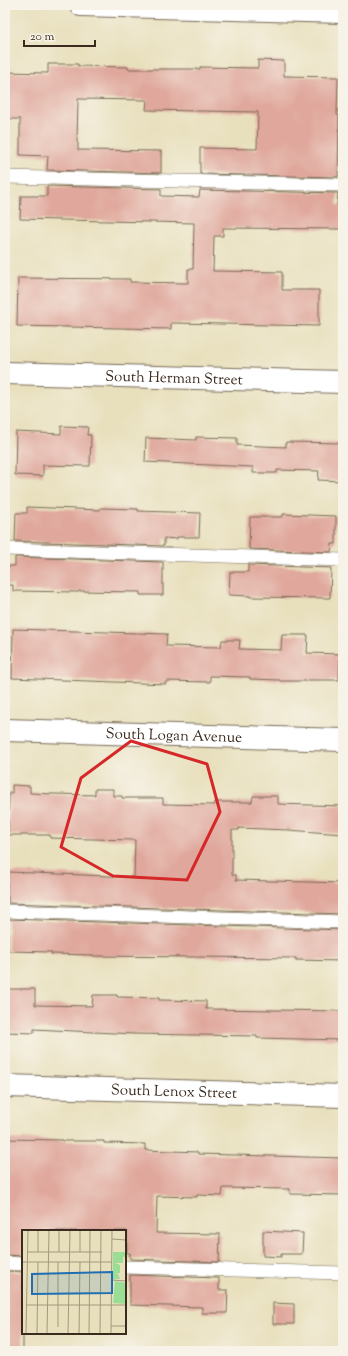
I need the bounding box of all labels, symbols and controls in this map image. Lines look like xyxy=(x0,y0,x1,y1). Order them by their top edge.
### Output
scale bar xyxy=(24,22,95,48)
text: 20 m xyxy=(30,28,55,46)
street label: South Herman Street xyxy=(105,367,243,391)
street label: South Logan Avenue xyxy=(105,724,243,749)
street label: South Lenox Street xyxy=(111,1080,237,1105)
inset map xyxy=(22,1230,126,1334)

